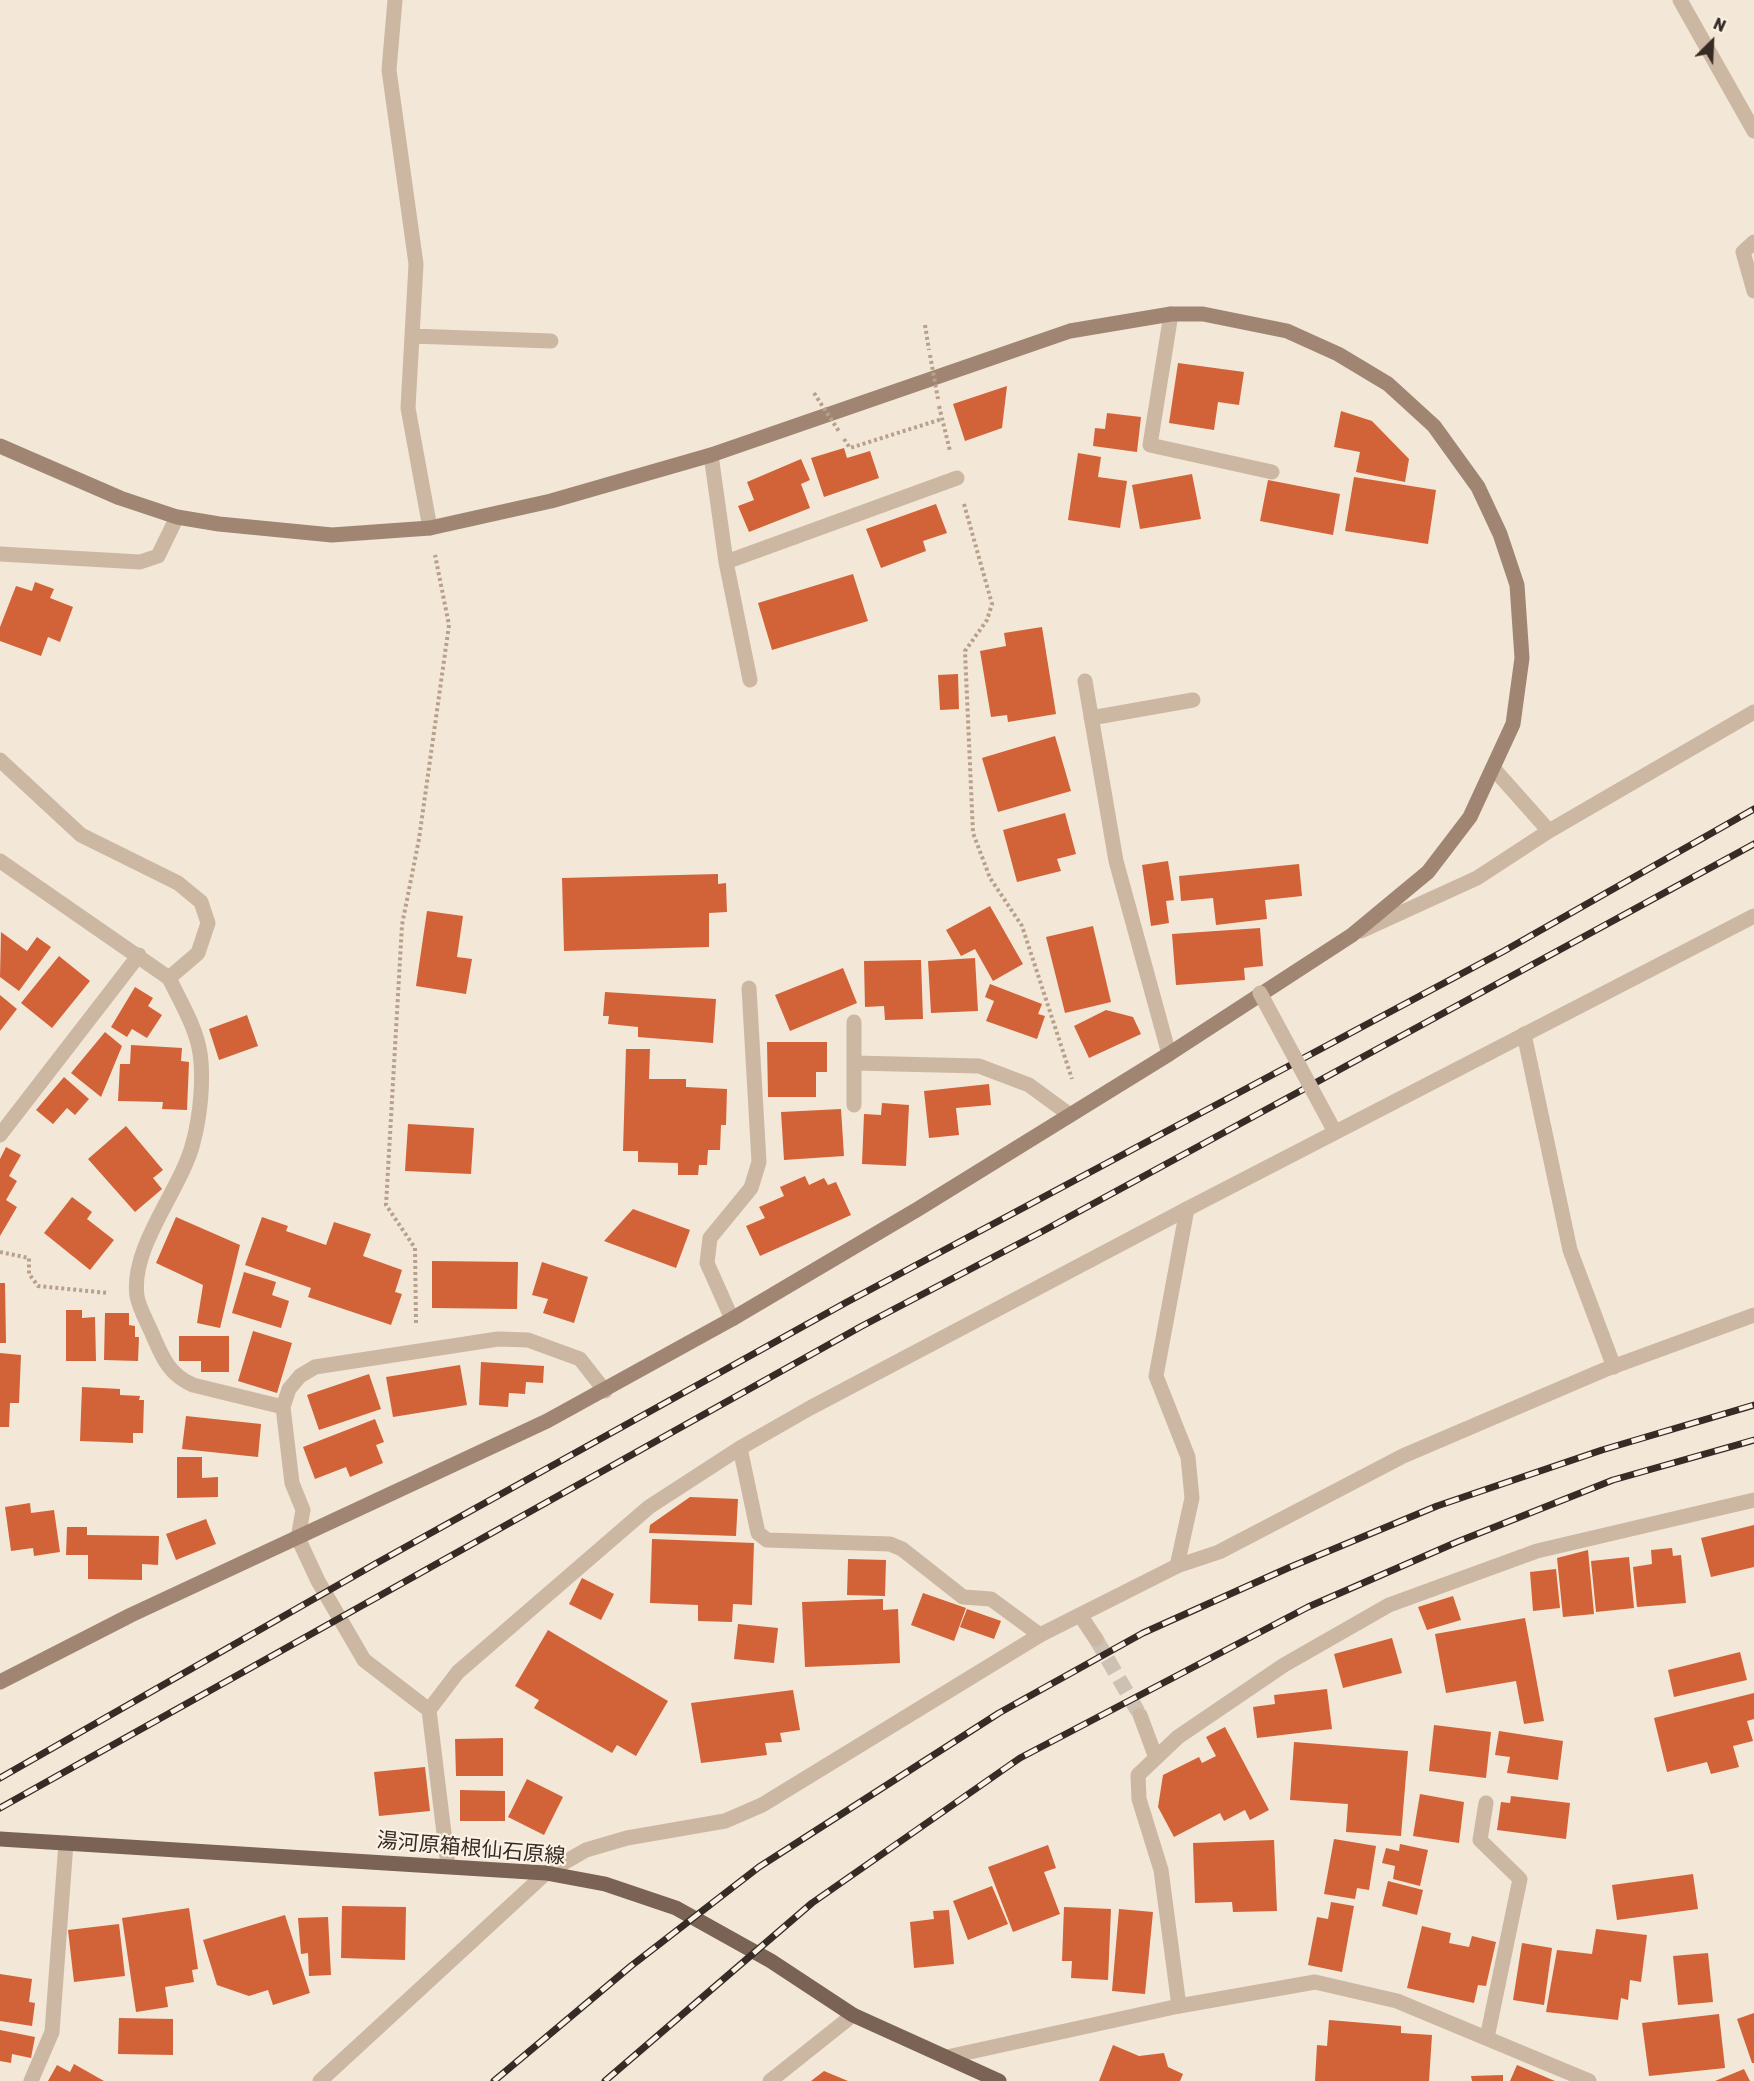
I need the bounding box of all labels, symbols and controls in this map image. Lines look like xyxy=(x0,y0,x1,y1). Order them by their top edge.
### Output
north arrow xyxy=(1682,12,1742,72)
text: N xyxy=(1710,14,1729,36)
street label: 湯河原箱根仙石原線 xyxy=(376,1828,566,1870)

